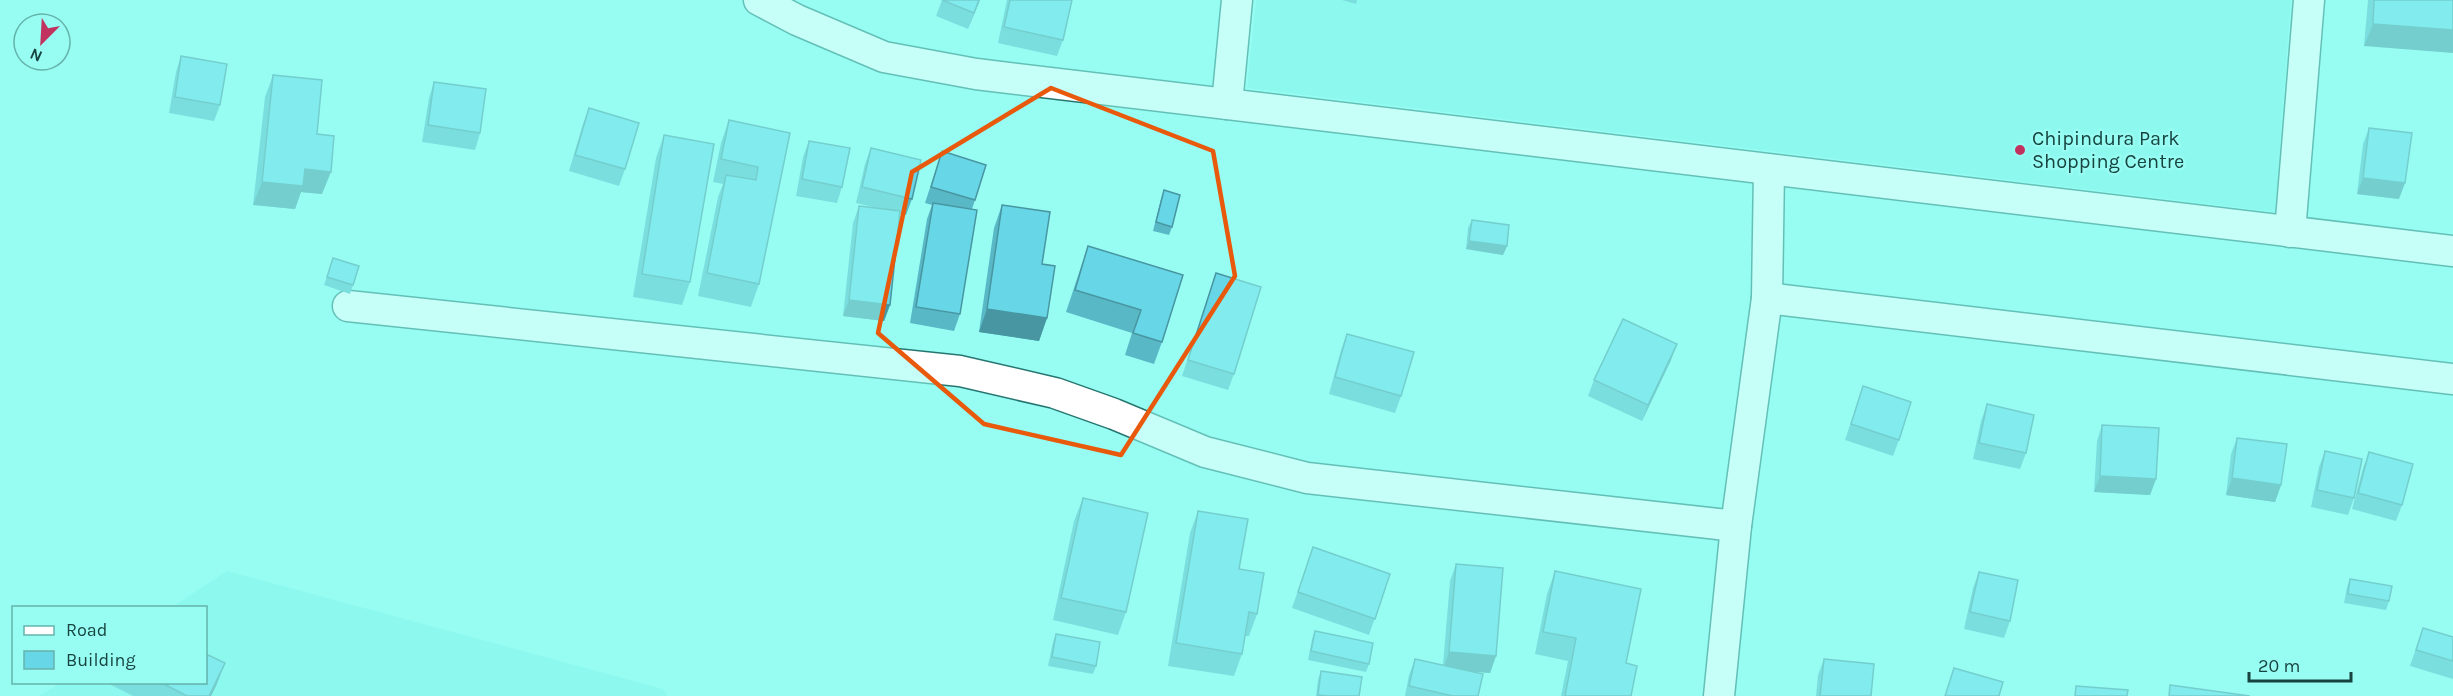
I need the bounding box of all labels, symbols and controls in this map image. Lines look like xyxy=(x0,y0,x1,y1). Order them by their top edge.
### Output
north arrow xyxy=(12,12,72,72)
text: N xyxy=(27,44,45,66)
place label: Chipindura Park Shopping Centre xyxy=(2032,127,2184,173)
marker: Chipindura Park Shopping Centre xyxy=(2013,143,2027,157)
legend xyxy=(12,606,207,684)
text: Road xyxy=(66,619,107,641)
scale bar xyxy=(2249,645,2351,683)
text: Building xyxy=(66,649,136,671)
text: 20 m xyxy=(2258,655,2300,677)

